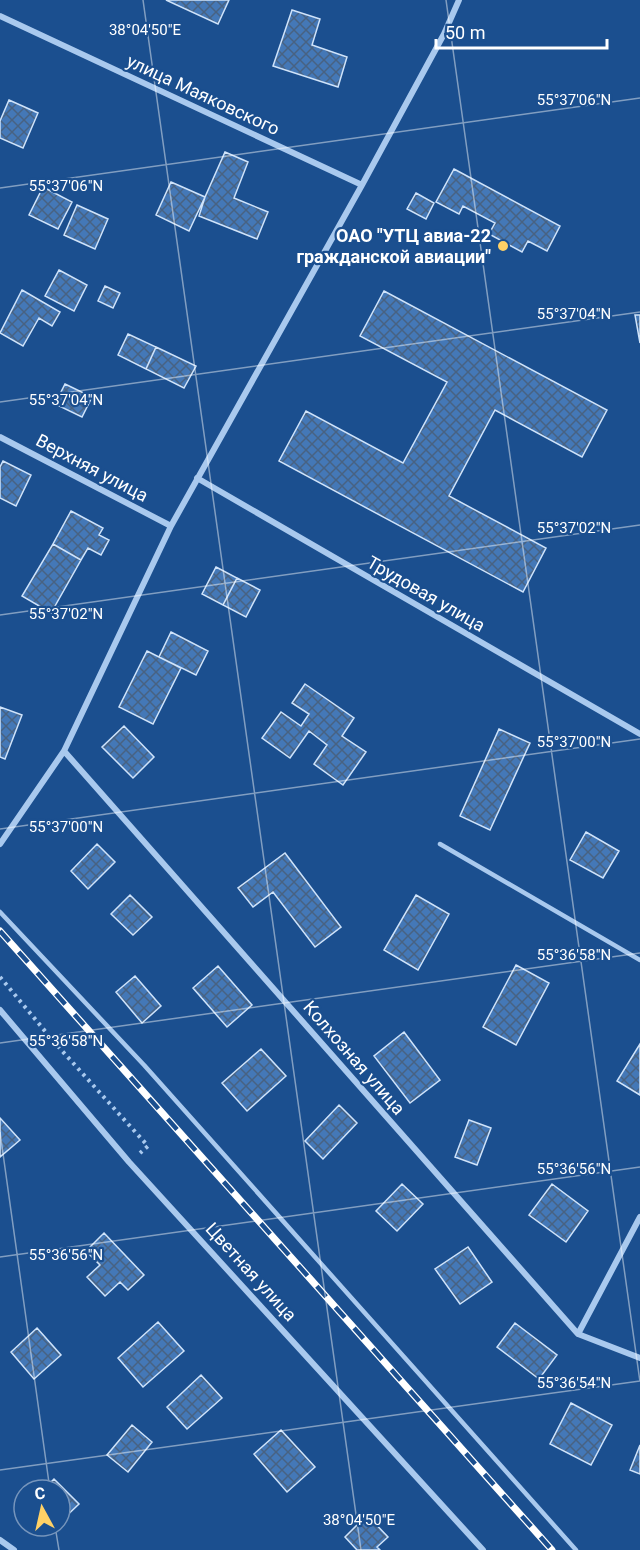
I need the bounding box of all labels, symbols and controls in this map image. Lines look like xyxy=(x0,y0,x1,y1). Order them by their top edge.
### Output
scale bar xyxy=(436,12,607,50)
text: 38°04'50"E xyxy=(109,21,182,39)
text: 50 m xyxy=(445,22,485,43)
street label: улица Маяковского xyxy=(123,50,283,139)
text: 55°37'06"N xyxy=(537,91,611,109)
text: 55°37'06"N xyxy=(29,177,103,195)
place label: ОАО "УТЦ авиа-22 гражданской авиации" xyxy=(296,225,491,267)
marker: ОАО "УТЦ авиа-22 гражданской авиации" xyxy=(496,239,510,253)
text: 55°37'04"N xyxy=(537,305,611,323)
text: 55°37'04"N xyxy=(29,391,103,409)
street label: Верхняя улица xyxy=(33,429,152,506)
text: 55°37'02"N xyxy=(537,519,611,537)
street label: Трудовая улица xyxy=(363,551,489,636)
text: 55°37'02"N xyxy=(29,605,103,623)
text: 55°37'00"N xyxy=(537,733,611,751)
text: 55°37'00"N xyxy=(29,818,103,836)
text: 55°36'58"N xyxy=(537,946,611,964)
street label: Колхозная улица xyxy=(299,996,410,1119)
text: 55°36'58"N xyxy=(29,1032,103,1050)
text: 55°36'56"N xyxy=(537,1160,611,1178)
street label: Цветная улица xyxy=(202,1218,301,1325)
text: 55°36'56"N xyxy=(29,1246,103,1264)
text: 55°36'54"N xyxy=(537,1374,611,1392)
north arrow xyxy=(12,1478,72,1538)
text: С xyxy=(33,1484,46,1504)
text: 38°04'50"E xyxy=(323,1511,396,1529)

